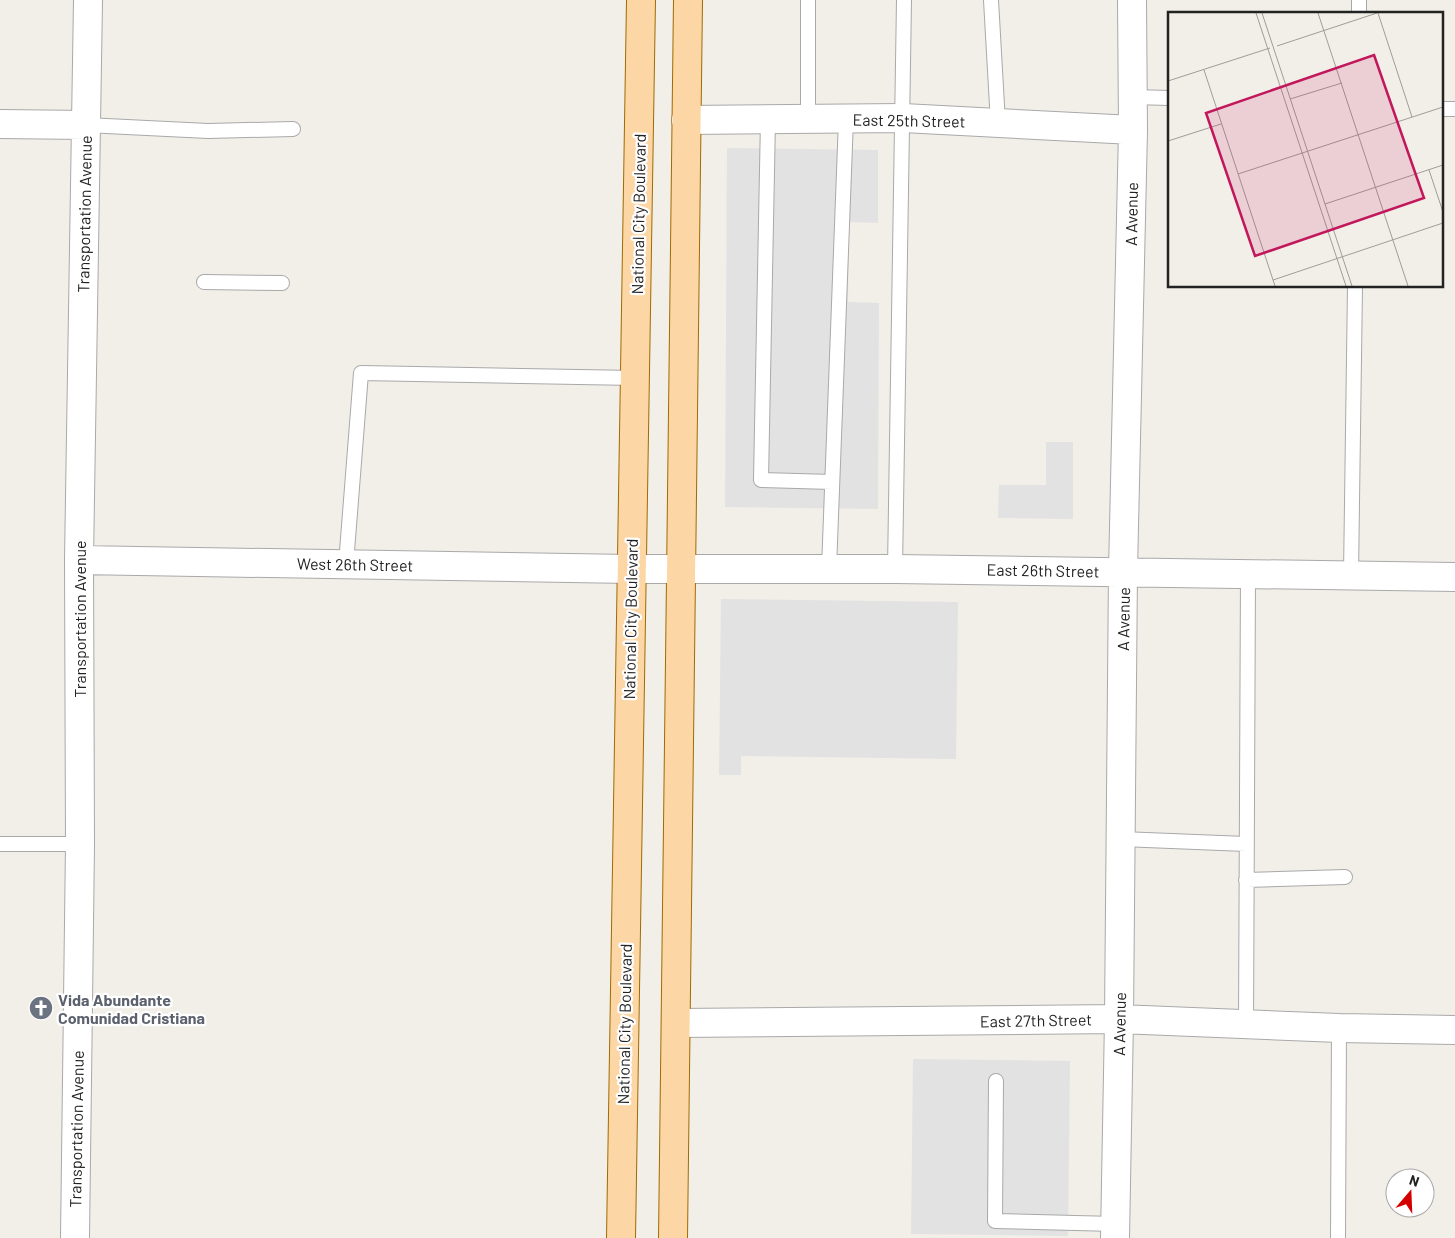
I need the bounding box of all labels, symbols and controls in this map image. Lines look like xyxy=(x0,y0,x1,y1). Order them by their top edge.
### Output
inset map xyxy=(1168,12,1442,288)
street label: East 25th Street xyxy=(852,110,966,130)
street label: National City Boulevard xyxy=(627,133,649,295)
street label: Transportation Avenue xyxy=(73,135,95,293)
street label: A Avenue xyxy=(1121,182,1141,246)
street label: National City Boulevard xyxy=(619,538,641,700)
street label: Transportation Avenue xyxy=(70,540,89,698)
street label: West 26th Street xyxy=(297,553,413,575)
street label: East 26th Street xyxy=(986,560,1100,580)
street label: A Avenue xyxy=(1113,587,1133,651)
street label: National City Boulevard xyxy=(613,943,635,1105)
place label: Vida Abundante Comunidad Cristiana xyxy=(58,990,205,1027)
street label: A Avenue xyxy=(1109,992,1129,1056)
church icon: Vida Abundante Comunidad Cristiana xyxy=(28,995,54,1021)
street label: East 27th Street xyxy=(980,1010,1092,1030)
street label: Transportation Avenue xyxy=(65,1050,87,1208)
north arrow xyxy=(1385,1168,1435,1218)
text: N xyxy=(1407,1171,1422,1190)

